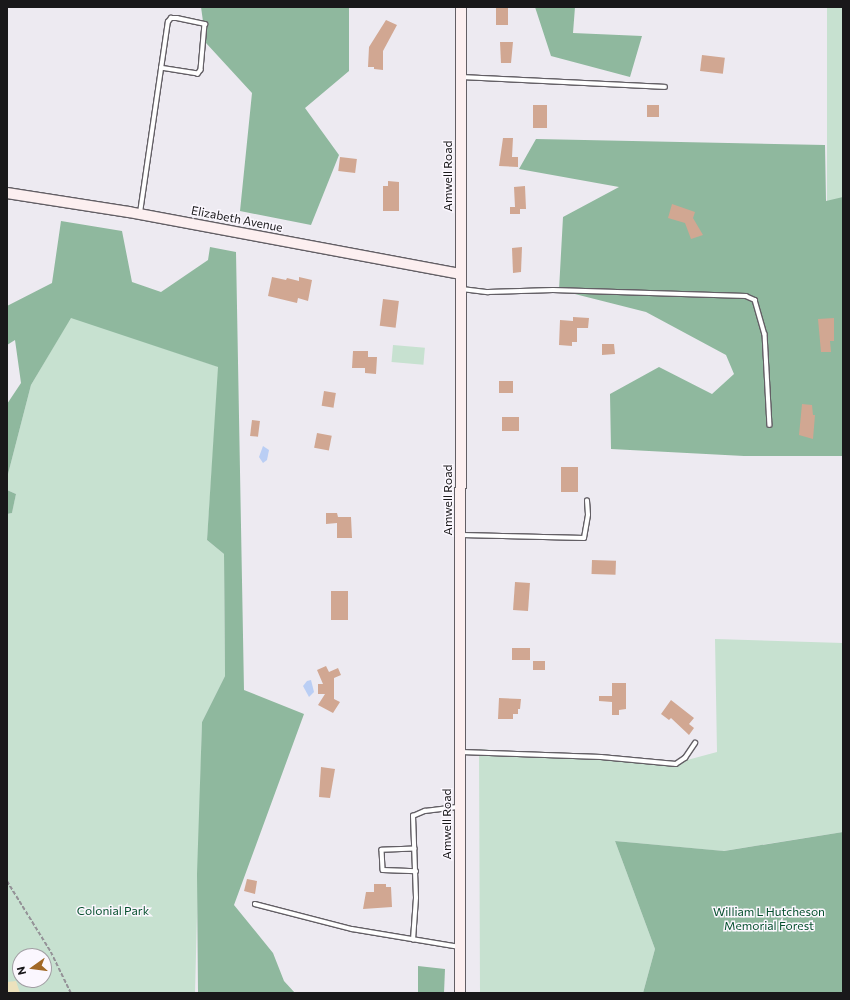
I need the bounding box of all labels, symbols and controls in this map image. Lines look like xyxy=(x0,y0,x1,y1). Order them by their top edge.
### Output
street label: Amwell Road xyxy=(441,141,455,211)
street label: Elizabeth Avenue xyxy=(190,203,284,235)
street label: Amwell Road xyxy=(441,465,455,535)
street label: Amwell Road xyxy=(440,789,454,859)
park label: Colonial Park xyxy=(77,904,149,918)
park label: William L Hutcheson Memorial Forest xyxy=(713,905,825,933)
north arrow xyxy=(12,948,52,988)
text: N xyxy=(14,965,28,976)

